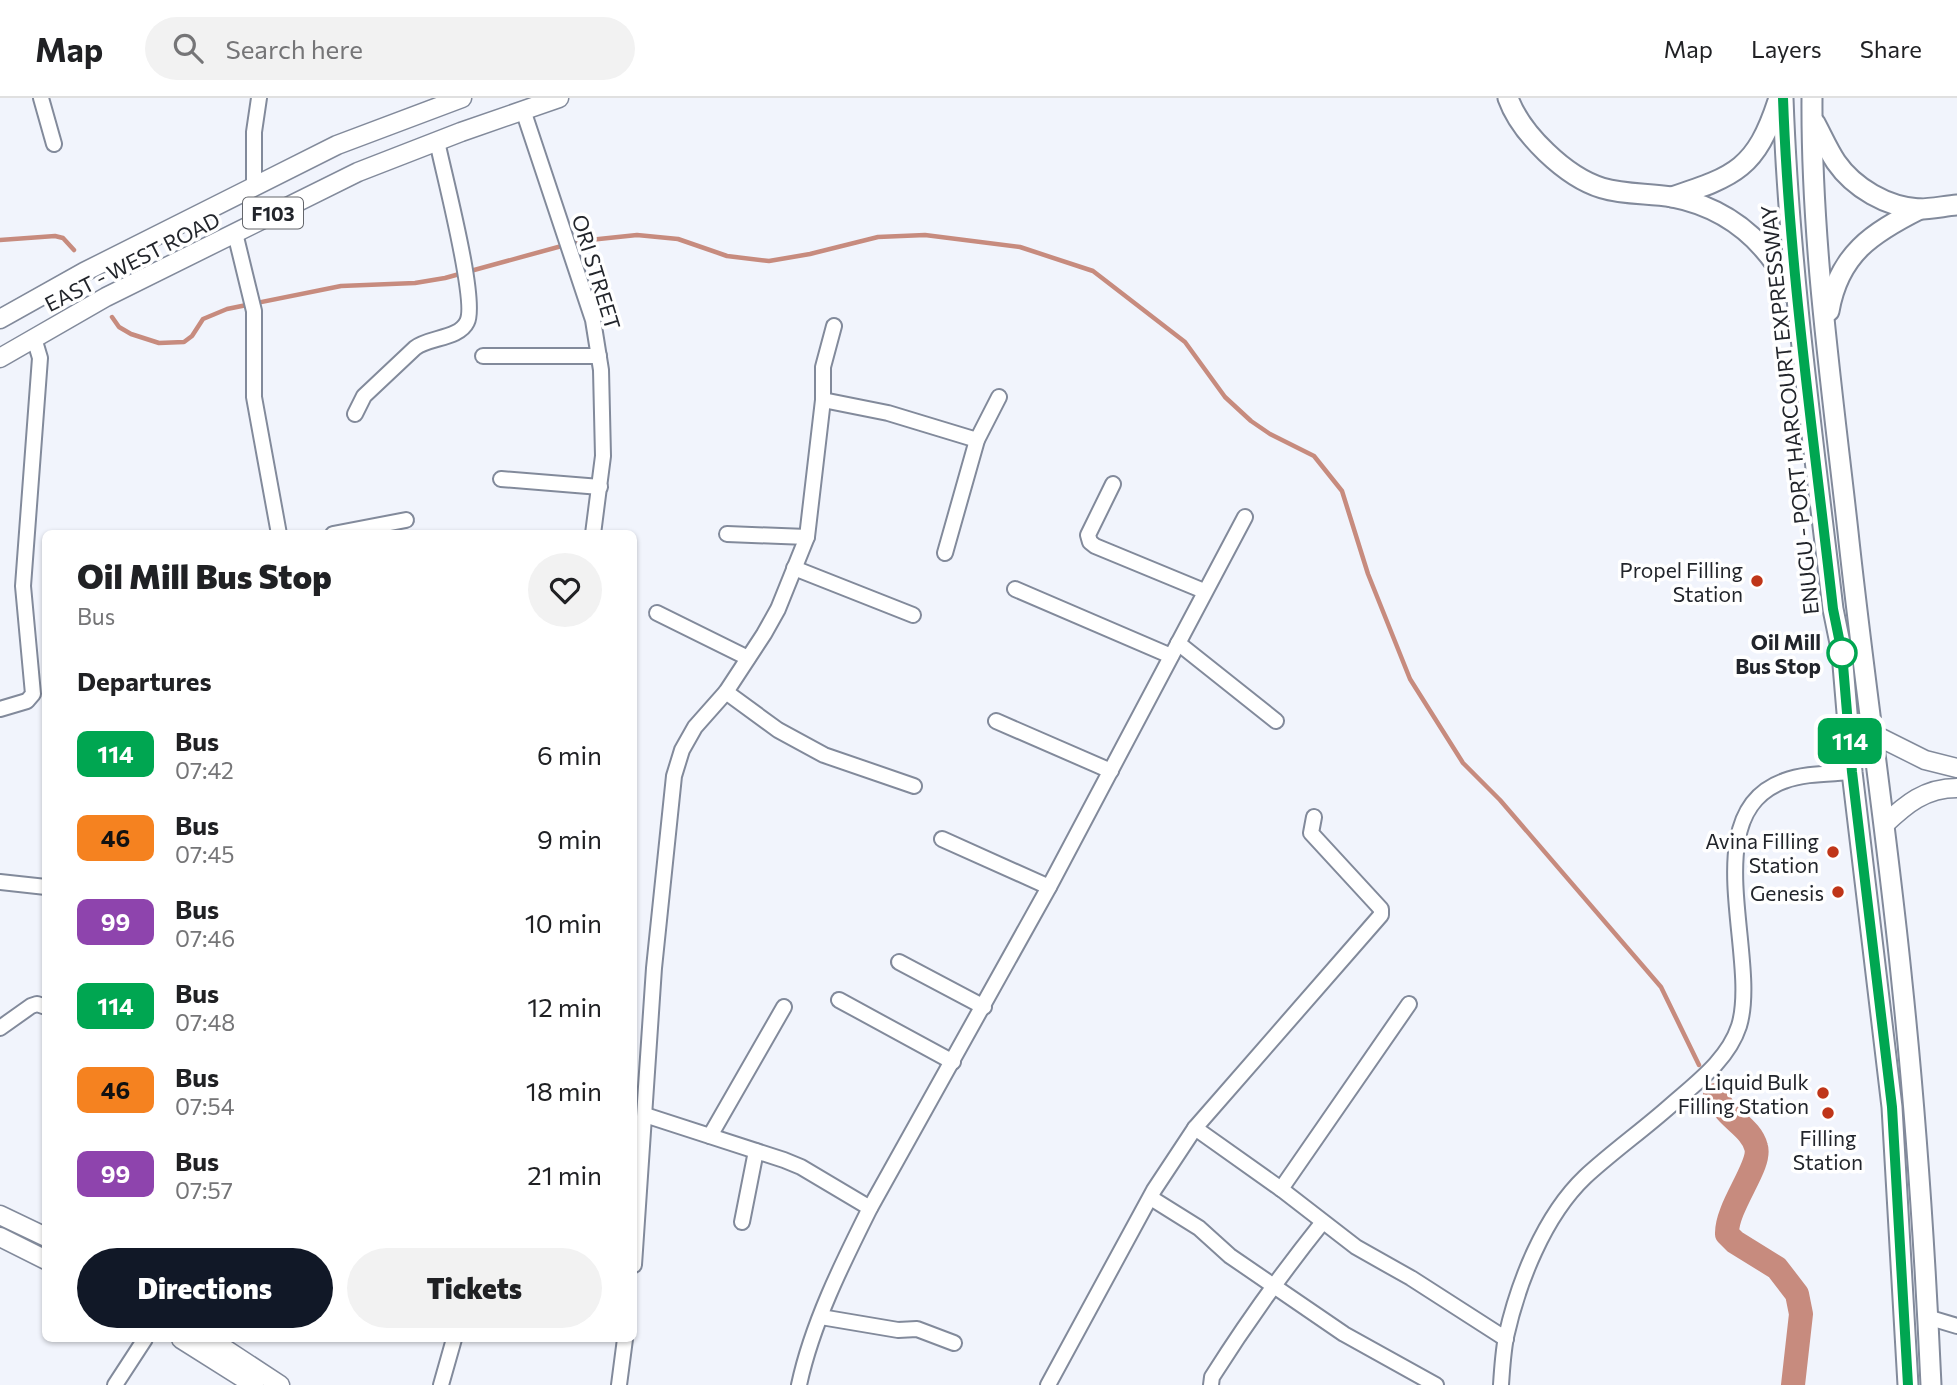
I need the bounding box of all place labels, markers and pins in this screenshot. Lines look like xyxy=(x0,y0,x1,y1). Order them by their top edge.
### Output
place label: Propel Filling Station xyxy=(1619,557,1743,606)
marker: Propel Filling Station xyxy=(1749,573,1765,589)
place label: Oil Mill Bus Stop xyxy=(1735,629,1821,678)
marker: Oil Mill Bus Stop xyxy=(1827,638,1857,668)
place label: Avina Filling Station xyxy=(1705,828,1819,877)
marker: Avina Filling Station xyxy=(1825,844,1841,860)
place label: Genesis xyxy=(1750,880,1824,905)
marker: Genesis xyxy=(1830,884,1846,900)
place label: Liquid Bulk Filling Station xyxy=(1678,1069,1809,1118)
marker: Liquid Bulk Filling Station xyxy=(1815,1085,1831,1101)
marker: Filling Station xyxy=(1820,1105,1836,1121)
place label: Filling Station xyxy=(1793,1125,1863,1174)

